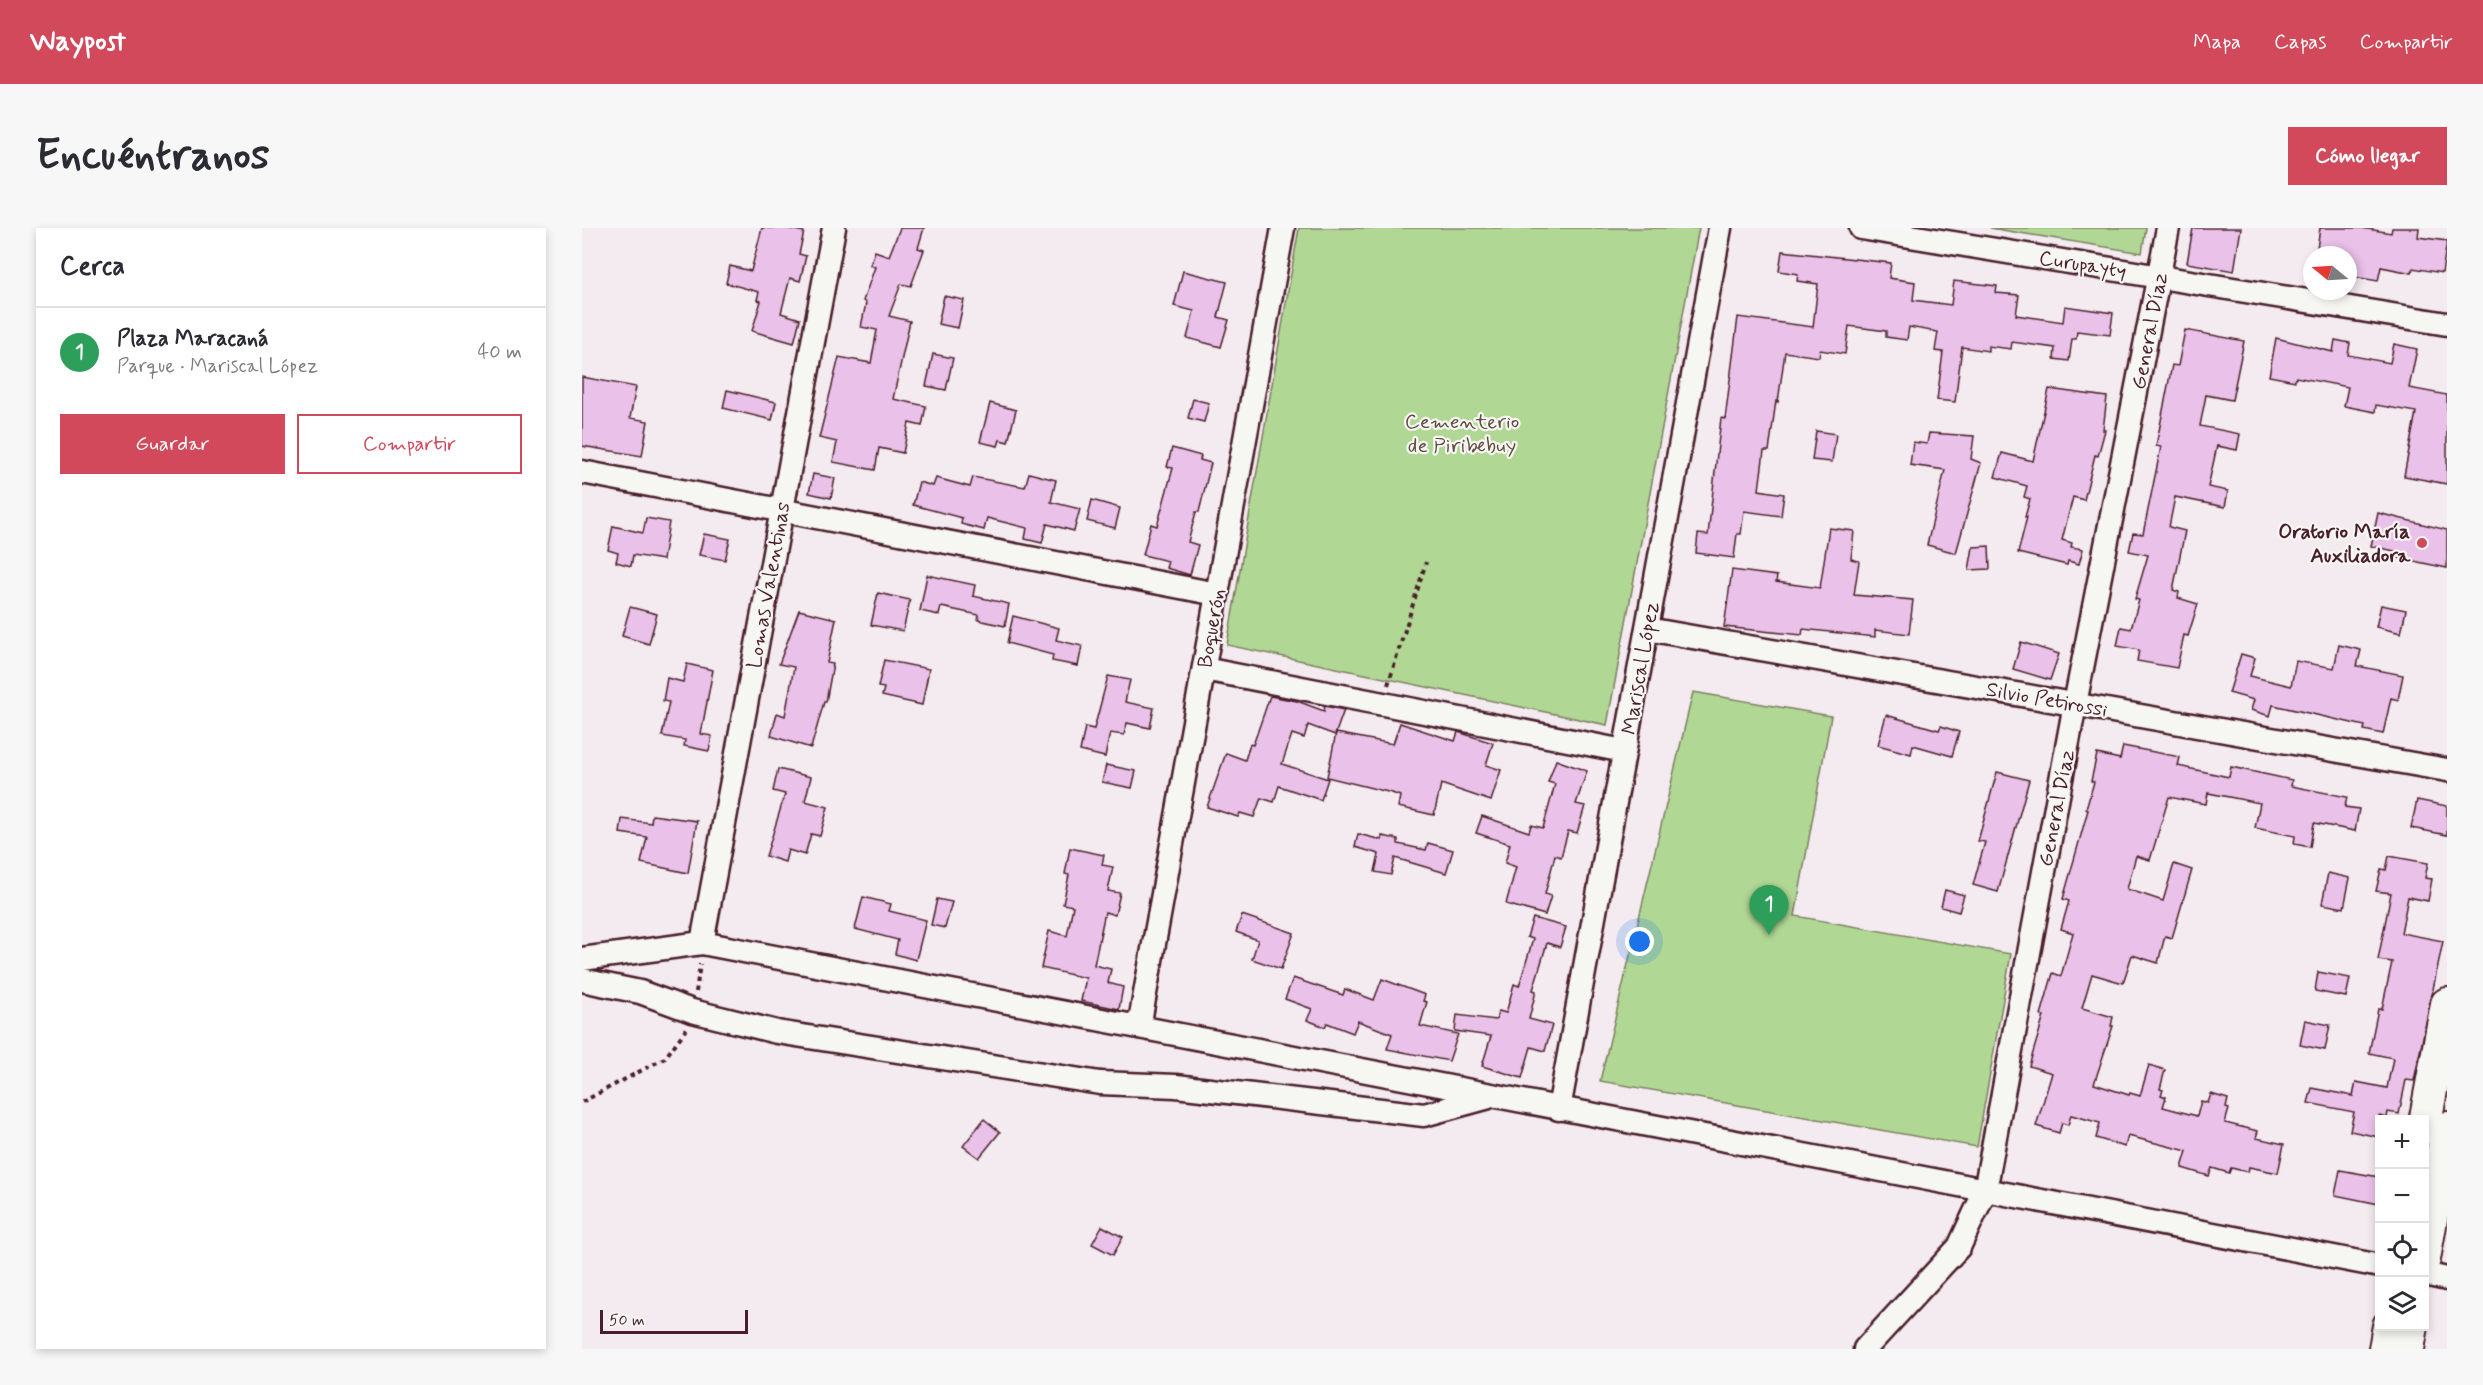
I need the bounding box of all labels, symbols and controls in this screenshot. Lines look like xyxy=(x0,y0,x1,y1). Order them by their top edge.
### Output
text: Waypost xyxy=(30,24,126,61)
text: Mapa xyxy=(2193,28,2241,56)
text: Capas xyxy=(2274,28,2327,56)
text: Compartir xyxy=(2360,28,2453,56)
button: Cómo llegar xyxy=(2288,127,2447,185)
text: Encuéntranos xyxy=(36,129,269,184)
street label: Curupayty xyxy=(2037,244,2129,286)
north arrow xyxy=(2303,246,2357,300)
text: Cerca xyxy=(60,250,125,284)
street label: General Díaz xyxy=(2125,270,2175,392)
text: Plaza Maracaná xyxy=(117,325,268,353)
text: 1 xyxy=(75,339,84,366)
text: 40 m xyxy=(478,339,522,366)
text: Parque · Mariscal López xyxy=(117,353,318,380)
park label: Cementerio de Piribebuy xyxy=(1405,408,1519,460)
button: Guardar xyxy=(60,414,285,474)
button: Compartir xyxy=(297,414,522,474)
street label: Lomas Valentinas xyxy=(741,500,797,671)
place label: Oratorio María Auxiliadora xyxy=(2278,518,2411,570)
marker: Oratorio María Auxiliadora xyxy=(2415,536,2429,550)
street label: Boquerón xyxy=(1191,586,1233,670)
street label: Mariscal López xyxy=(1616,600,1666,737)
street label: Silvio Petirossi xyxy=(1984,676,2110,724)
street label: General Díaz xyxy=(2032,747,2082,869)
pin: 1 xyxy=(1750,886,1788,935)
your location xyxy=(1625,927,1654,956)
map controls xyxy=(2375,1115,2429,1331)
button: + xyxy=(2375,1115,2429,1169)
button: − xyxy=(2375,1169,2429,1223)
button: locate xyxy=(2375,1223,2429,1277)
button: layers xyxy=(2375,1277,2429,1331)
scale bar xyxy=(600,1307,748,1334)
text: 50 m xyxy=(609,1310,645,1331)

